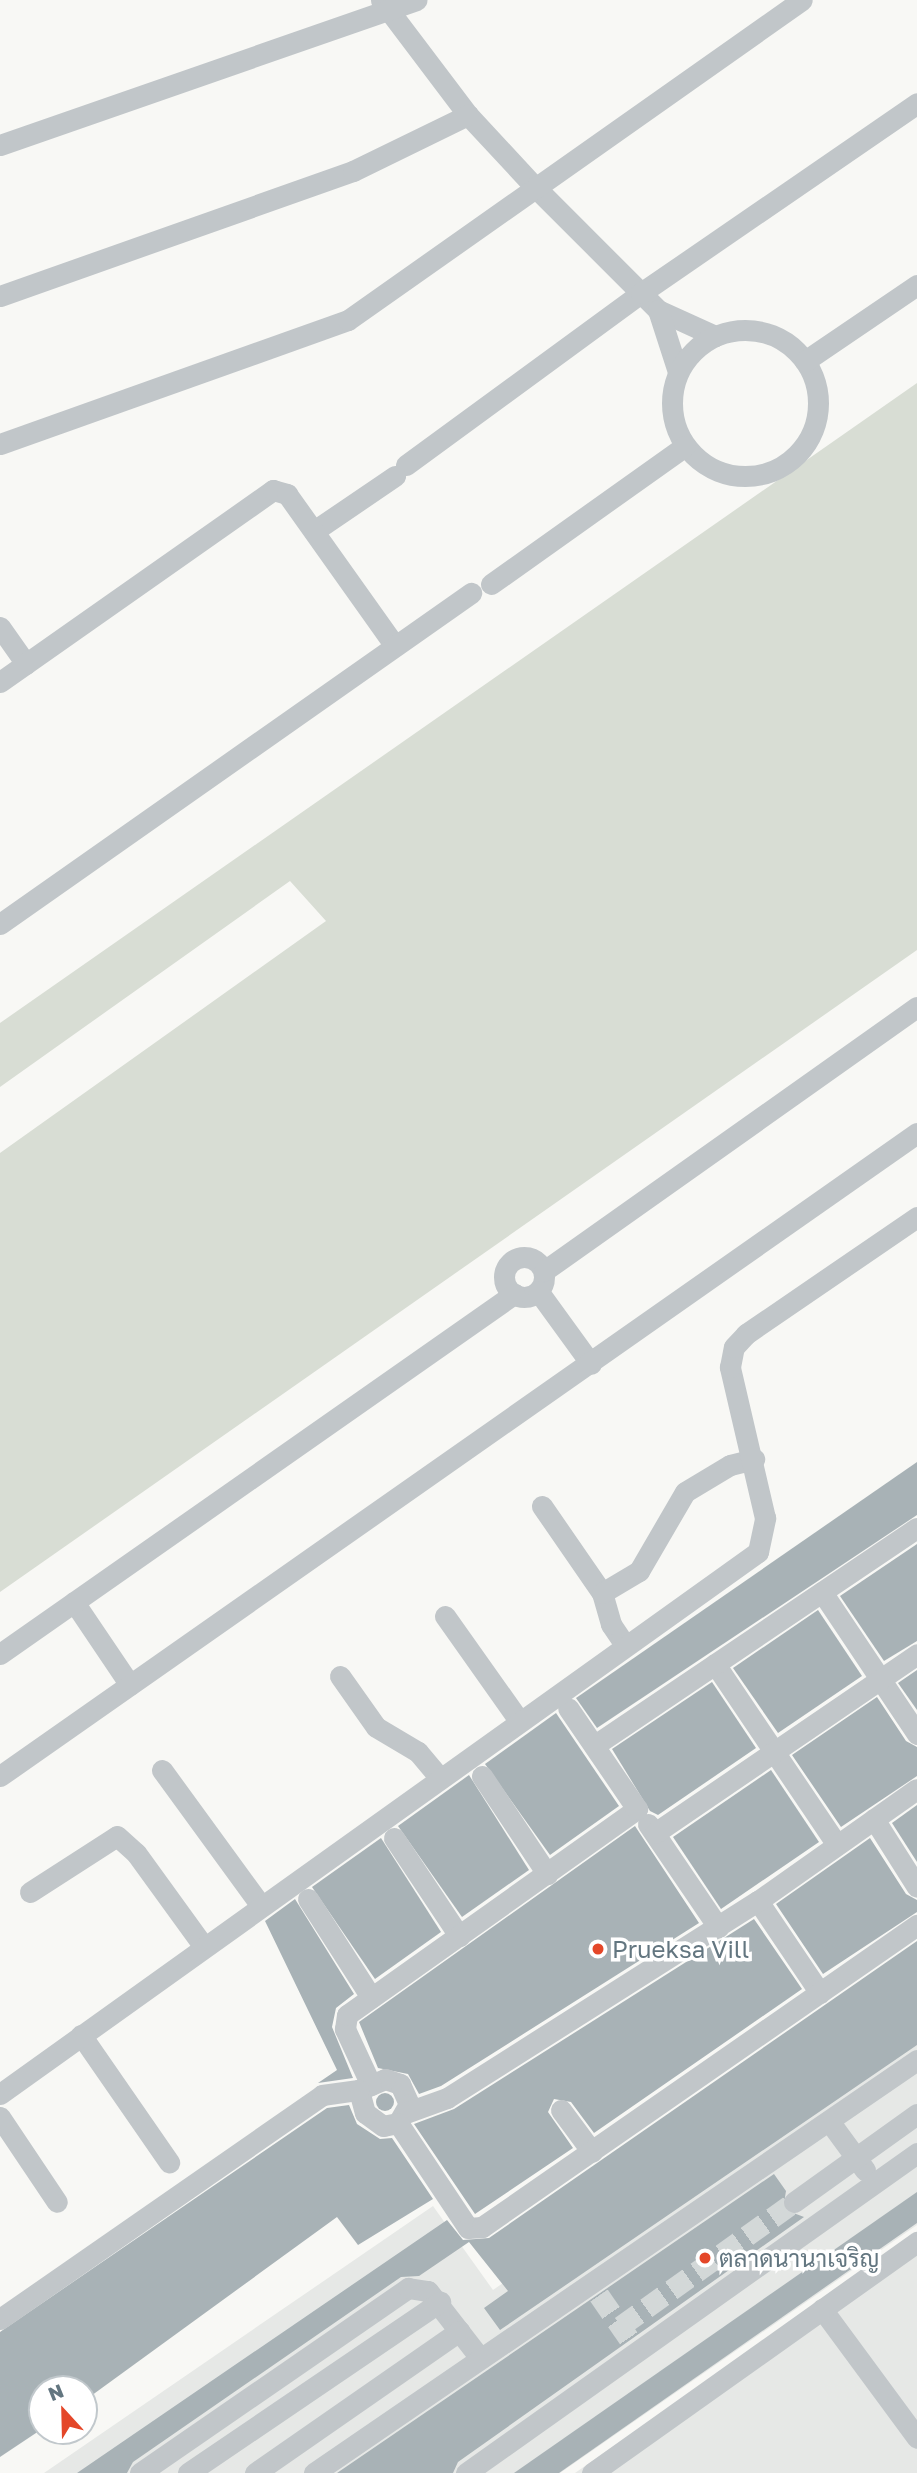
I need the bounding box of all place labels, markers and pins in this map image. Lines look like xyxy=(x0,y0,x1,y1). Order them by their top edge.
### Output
place label: Prueksa Vill xyxy=(612,1935,749,1963)
marker: Prueksa Vill xyxy=(590,1941,606,1957)
place label: ตลาดนานาเจริญ xyxy=(719,2244,880,2272)
marker: ตลาดนานาเจริญ xyxy=(697,2250,713,2266)

